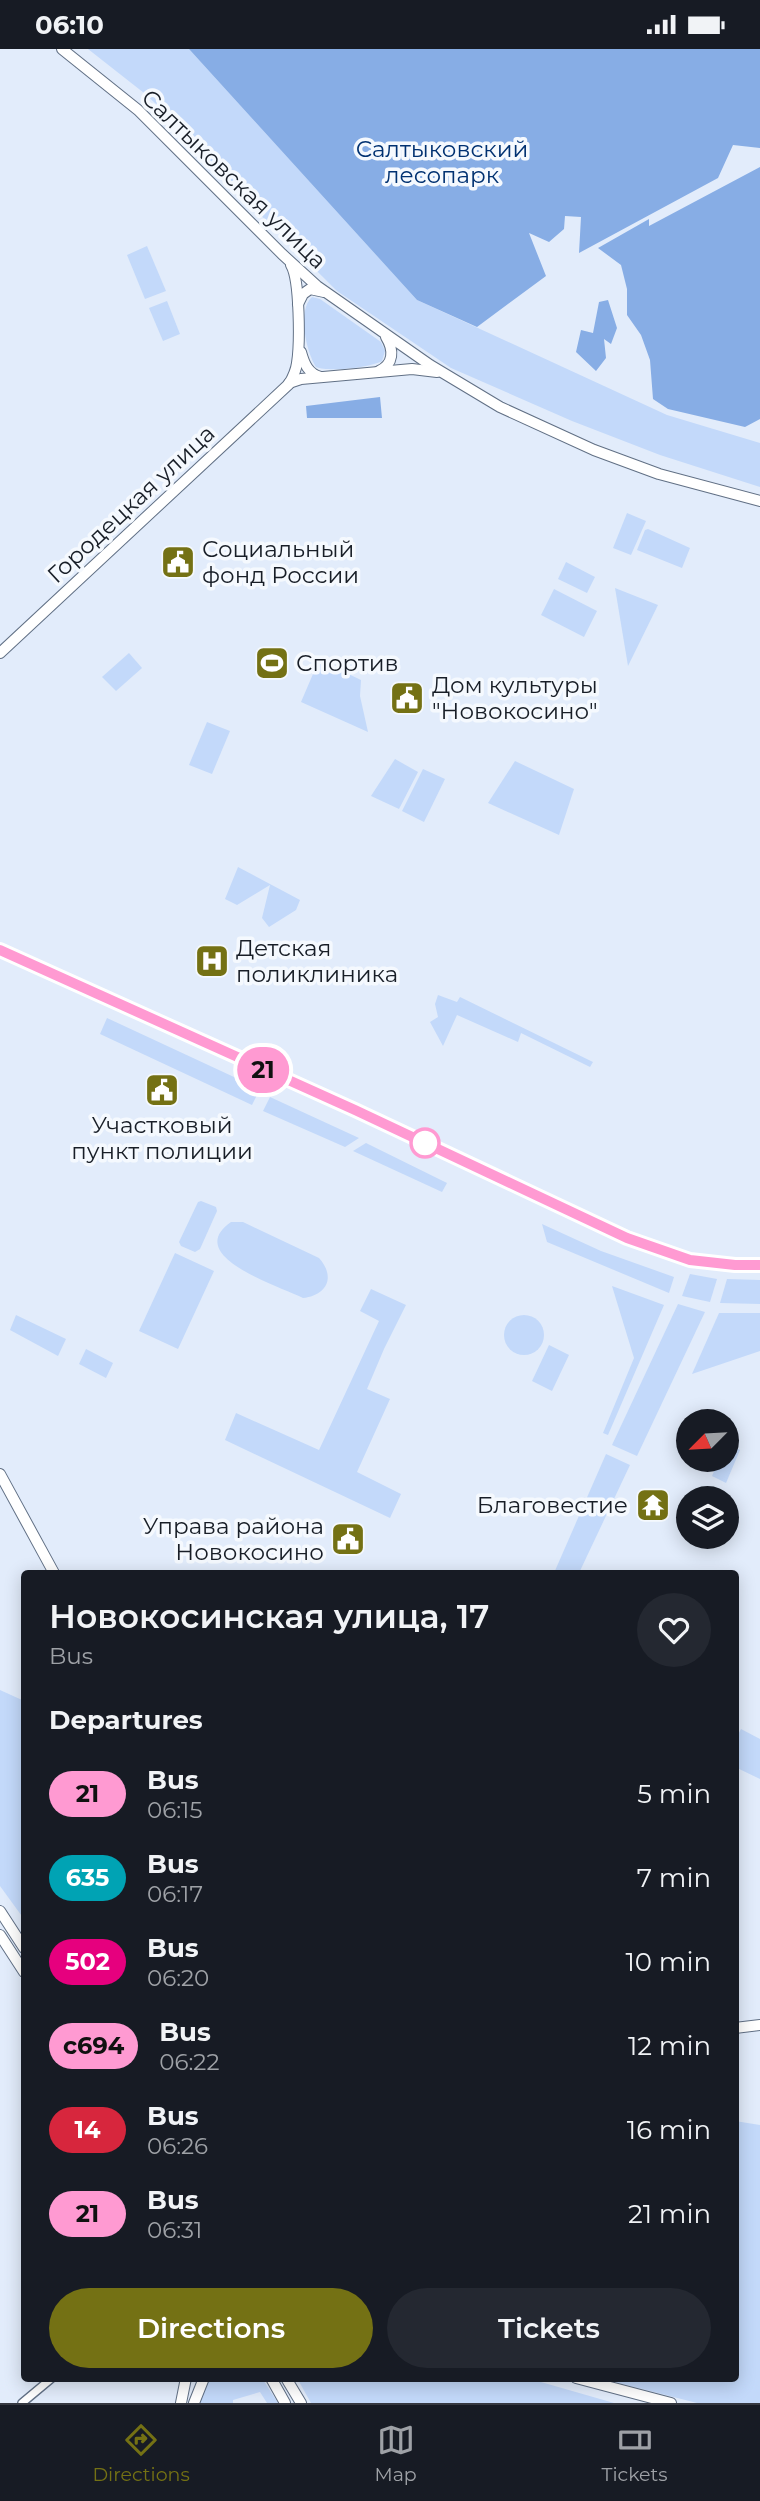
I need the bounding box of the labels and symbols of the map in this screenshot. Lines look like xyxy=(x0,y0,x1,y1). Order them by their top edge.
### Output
street label: Салтыковская улица xyxy=(136,83,332,275)
park label: Салтыковский лесопарк xyxy=(356,135,528,189)
street label: Городецкая улица xyxy=(42,419,220,589)
place label: Социальный фонд России xyxy=(202,535,359,589)
public building icon: Социальный фонд России xyxy=(159,543,197,581)
sports icon: Спортив xyxy=(253,644,291,682)
place label: Спортив xyxy=(296,649,399,677)
place label: Дом культуры "Новокосино" xyxy=(432,671,598,725)
public building icon: Дом культуры "Новокосино" xyxy=(388,679,426,717)
place label: Детская поликлиника xyxy=(236,934,398,988)
hospital icon: Детская поликлиника xyxy=(193,942,231,980)
line badge: 21 xyxy=(232,1047,294,1093)
public building icon: Участковый пункт полиции xyxy=(143,1071,181,1109)
place label: Участковый пункт полиции xyxy=(71,1111,253,1165)
unlabelled marker xyxy=(410,1128,440,1158)
north arrow xyxy=(676,1409,738,1472)
temple icon: Благовестие xyxy=(634,1486,672,1524)
place label: Благовестие xyxy=(477,1491,628,1519)
place label: Управа района Новокосино xyxy=(143,1512,324,1566)
public building icon: Управа района Новокосино xyxy=(329,1520,367,1558)

